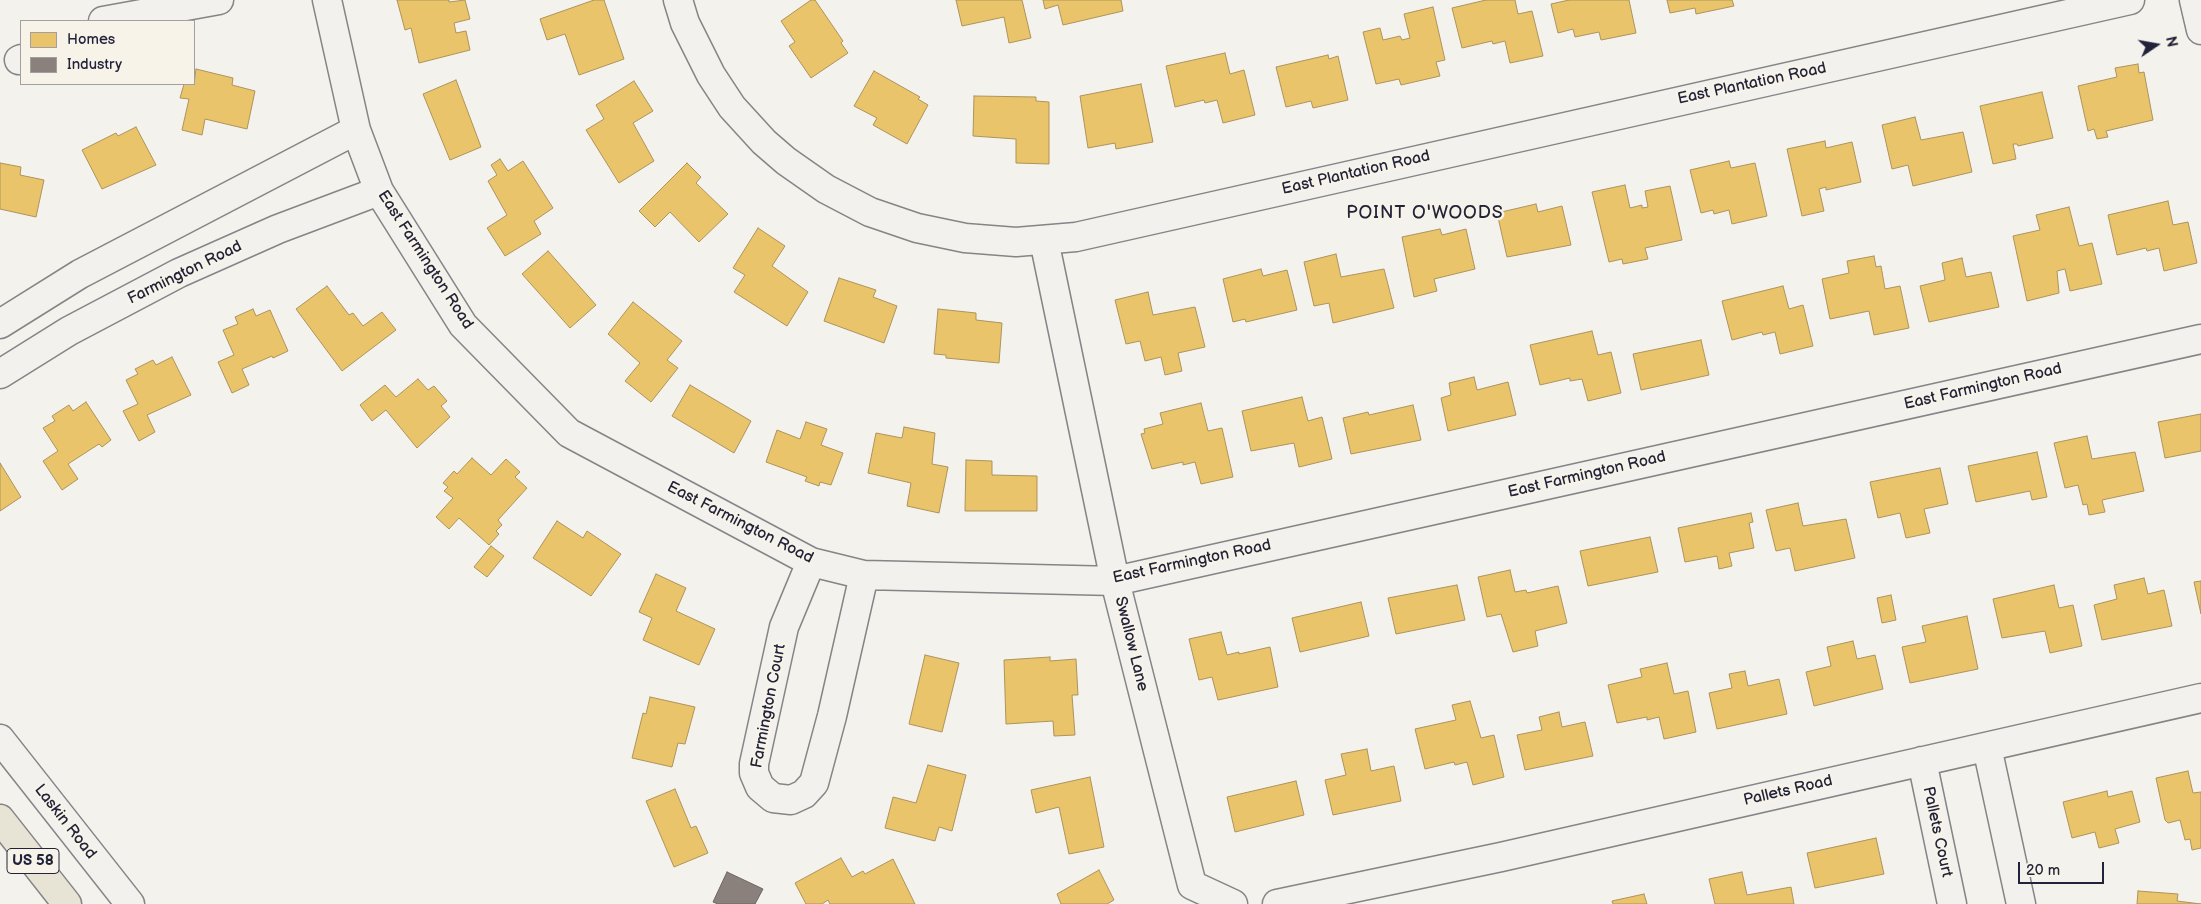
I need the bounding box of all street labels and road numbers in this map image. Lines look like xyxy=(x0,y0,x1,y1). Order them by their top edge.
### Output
street label: East Plantation Road xyxy=(1676,59,1828,109)
street label: East Plantation Road xyxy=(1280,147,1432,199)
street label: East Farmington Road xyxy=(373,187,477,333)
street label: Farmington Road xyxy=(125,237,245,309)
street label: East Farmington Road xyxy=(1902,359,2064,415)
street label: East Farmington Road xyxy=(1506,447,1668,503)
street label: East Farmington Road xyxy=(664,478,816,568)
street label: East Farmington Road xyxy=(1111,536,1273,588)
street label: Swallow Lane xyxy=(1110,595,1152,693)
street label: Farmington Court xyxy=(748,642,790,770)
street label: Pallets Road xyxy=(1742,771,1834,811)
street label: Laskin Road xyxy=(30,781,100,863)
street label: Pallets Court xyxy=(1918,785,1956,879)
road number: US 58 xyxy=(7,848,59,874)

